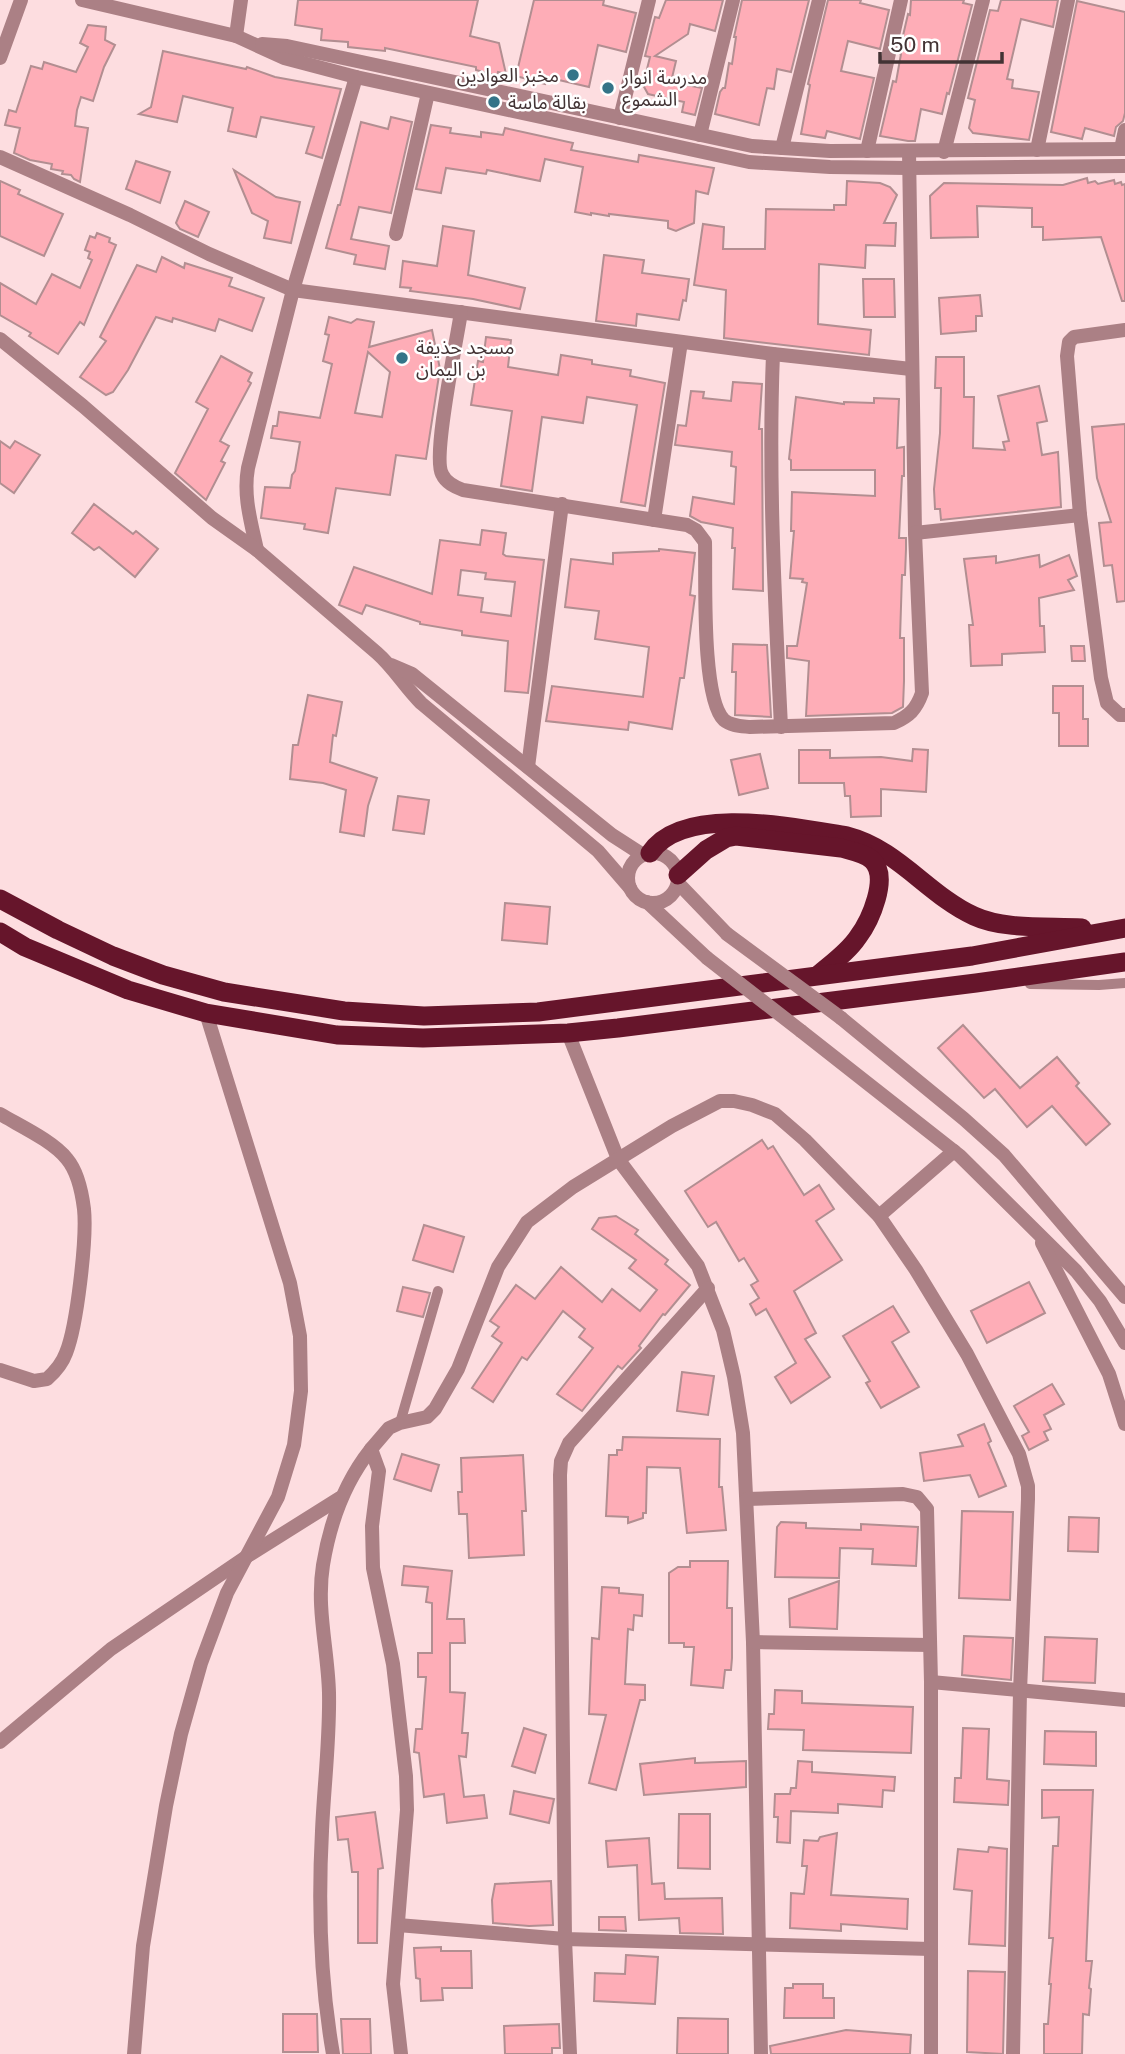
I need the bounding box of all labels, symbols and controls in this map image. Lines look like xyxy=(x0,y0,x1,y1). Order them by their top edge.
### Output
scale bar xyxy=(880,21,1002,65)
text: 50 m xyxy=(890,32,940,57)
place label: مخبز العوادين xyxy=(457,64,559,87)
place label: مدرسة انوار الشموع xyxy=(621,66,707,113)
marker: مخبز العوادين xyxy=(565,67,581,83)
marker: مدرسة انوار الشموع xyxy=(600,80,616,96)
place label: بقالة ماسة xyxy=(508,91,586,113)
marker: بقالة ماسة xyxy=(486,94,502,110)
place label: مسجد حذيفة بن اليمان xyxy=(416,336,515,381)
marker: مسجد حذيفة بن اليمان xyxy=(394,350,410,366)

